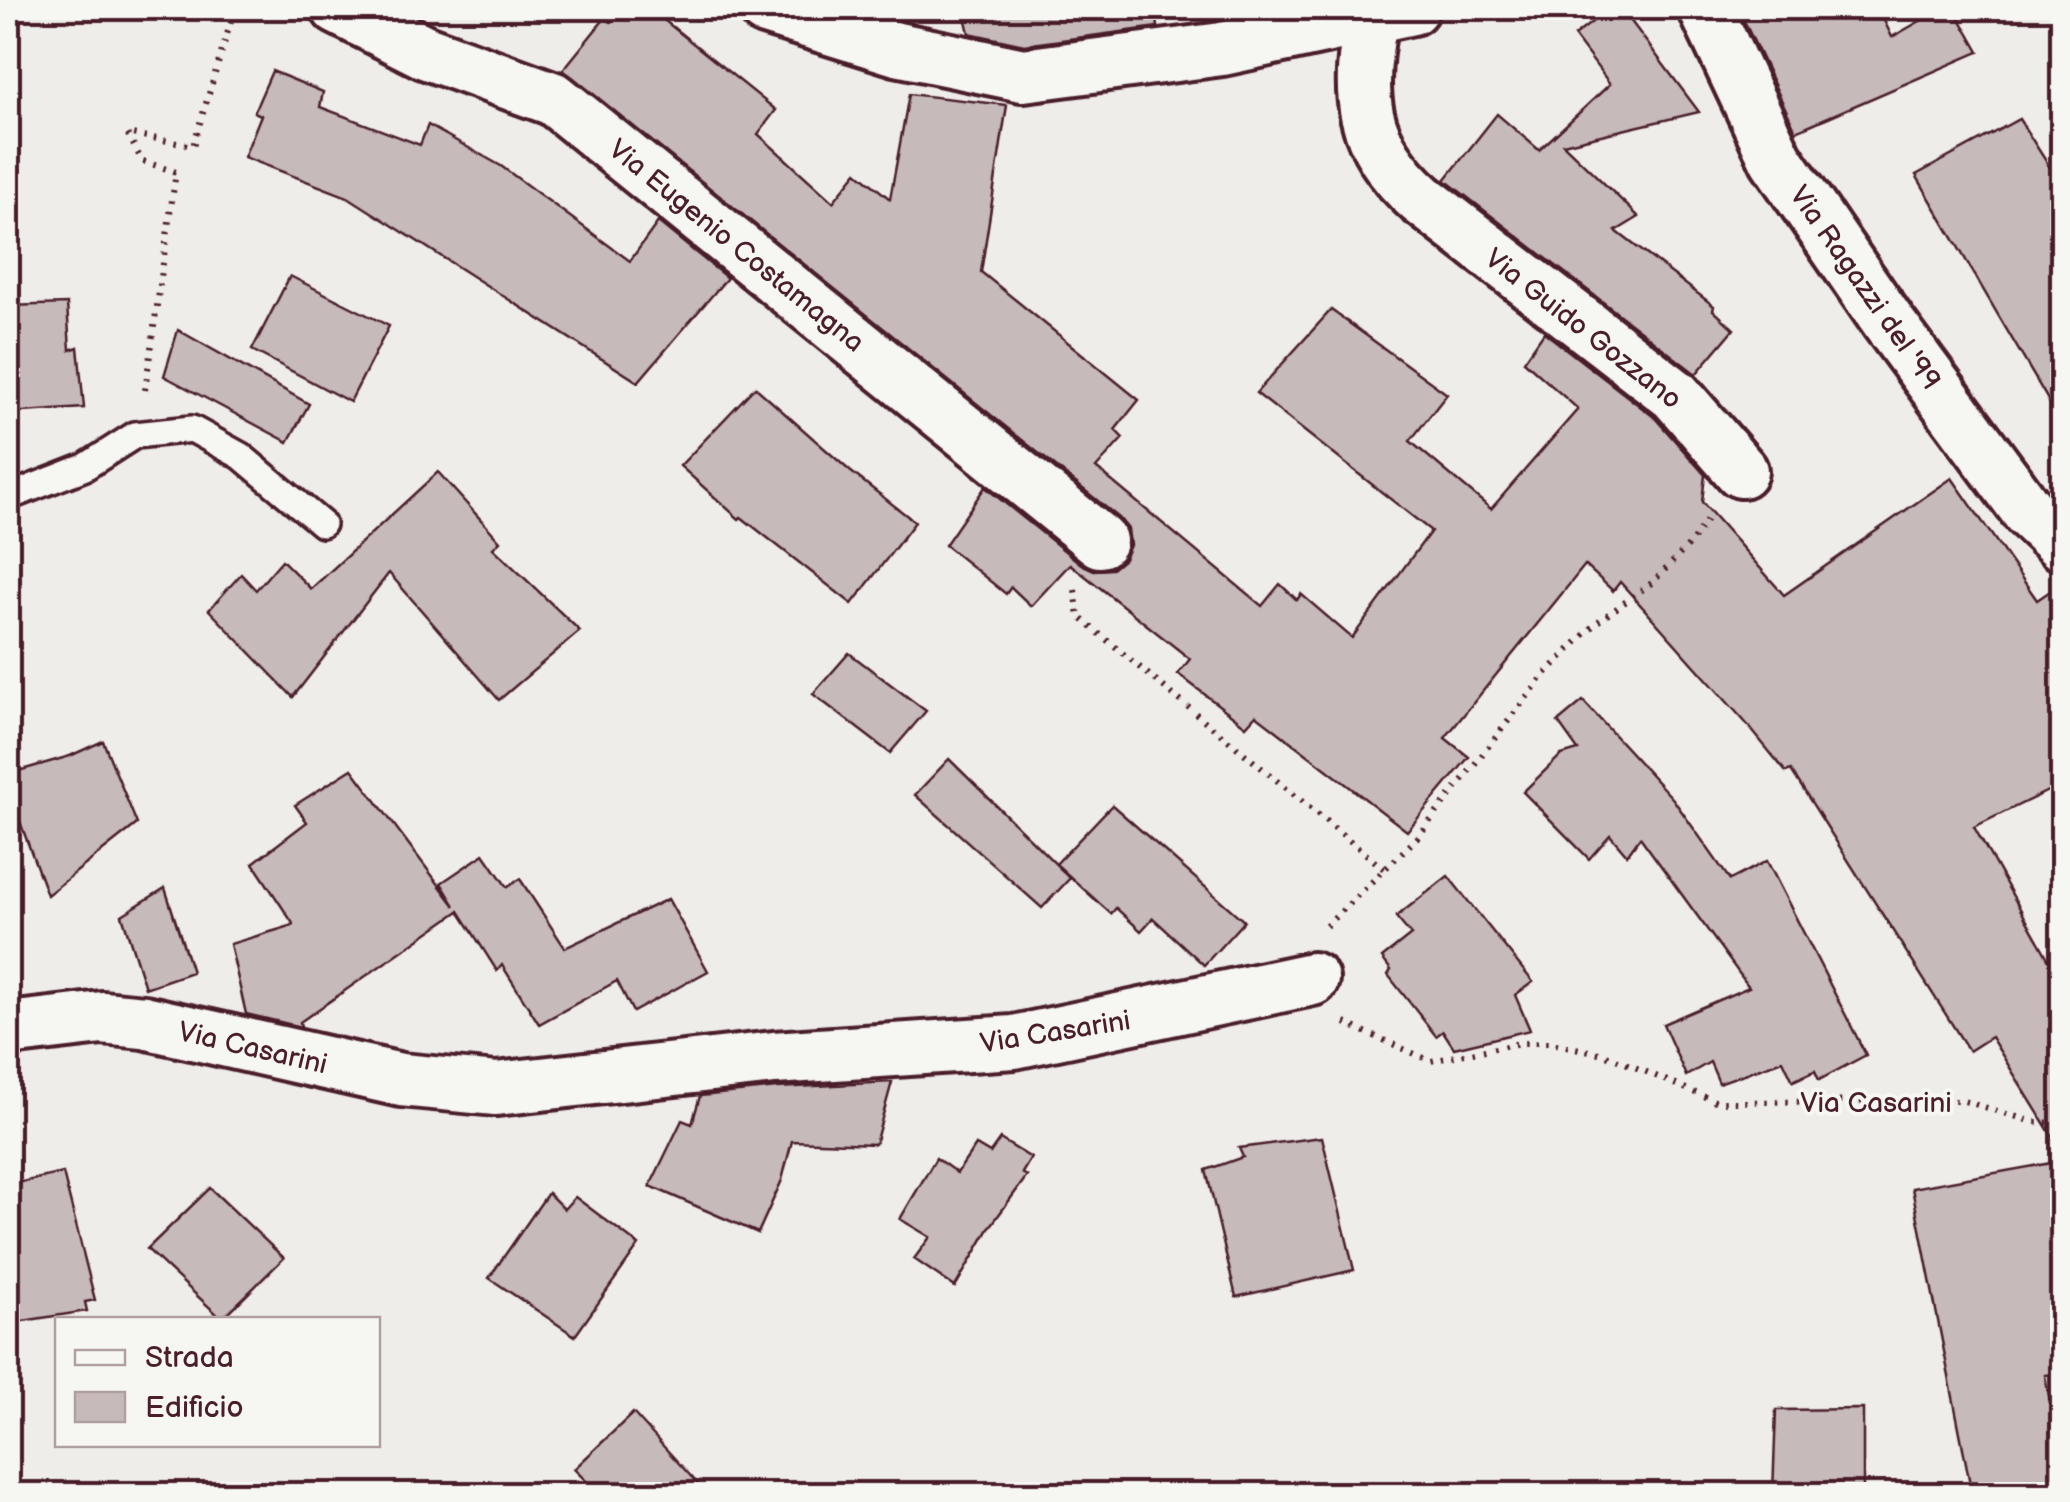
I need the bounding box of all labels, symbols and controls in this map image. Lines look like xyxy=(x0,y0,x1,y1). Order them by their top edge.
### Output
street label: Via Eugenio Costamagna xyxy=(602,133,870,359)
street label: Via Ragazzi del '99 xyxy=(1782,180,1947,396)
street label: Via Guido Gozzano xyxy=(1478,242,1688,416)
street label: Via Casarini xyxy=(978,1004,1133,1061)
street label: Via Casarini xyxy=(175,1015,330,1082)
street label: Via Casarini xyxy=(1800,1087,1952,1120)
legend xyxy=(55,1317,380,1447)
text: Strada xyxy=(145,1340,234,1376)
text: Edificio xyxy=(145,1390,244,1426)

